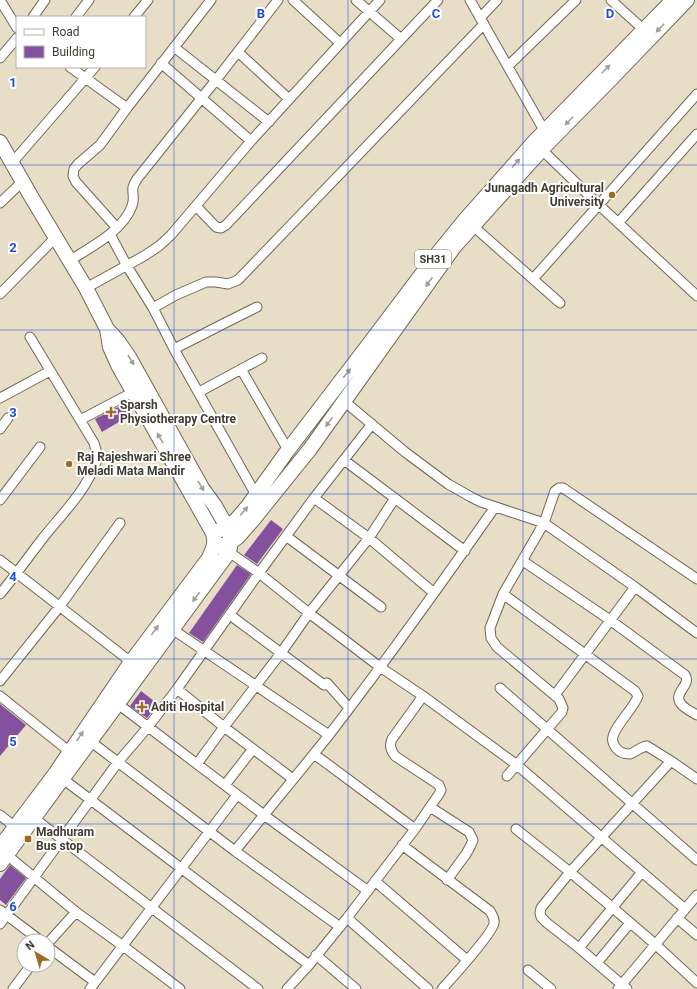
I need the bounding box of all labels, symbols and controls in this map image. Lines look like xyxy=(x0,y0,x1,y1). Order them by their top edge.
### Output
text: B xyxy=(257,6,265,21)
text: C xyxy=(432,6,441,21)
text: D xyxy=(606,6,614,21)
legend xyxy=(16,16,146,68)
one-way arrow xyxy=(655,23,665,33)
text: Road xyxy=(52,25,80,39)
text: Building xyxy=(52,45,95,59)
one-way arrow xyxy=(601,64,611,74)
text: 1 xyxy=(9,75,17,90)
one-way arrow xyxy=(564,116,574,126)
one-way arrow xyxy=(511,157,520,168)
place label: Junagadh Agricultural University xyxy=(484,181,605,209)
marker: Junagadh Agricultural University xyxy=(607,190,617,200)
text: 2 xyxy=(9,240,17,255)
road number: SH31 xyxy=(415,250,451,268)
one-way arrow xyxy=(425,277,433,287)
one-way arrow xyxy=(127,354,134,366)
one-way arrow xyxy=(343,368,351,379)
place label: Sparsh Physiotherapy Centre xyxy=(120,398,237,426)
text: 3 xyxy=(9,405,17,420)
marker: Sparsh Physiotherapy Centre xyxy=(105,406,117,418)
one-way arrow xyxy=(325,417,333,427)
one-way arrow xyxy=(156,432,163,444)
place label: Raj Rajeshwari Shree Meladi Mata Mandir xyxy=(77,450,191,478)
marker: Raj Rajeshwari Shree Meladi Mata Mandir xyxy=(64,459,74,469)
one-way arrow xyxy=(198,480,205,492)
one-way arrow xyxy=(239,506,249,516)
text: 4 xyxy=(9,569,17,584)
one-way arrow xyxy=(192,591,200,602)
one-way arrow xyxy=(151,624,159,635)
place label: Aditi Hospital xyxy=(151,700,224,714)
marker: Aditi Hospital xyxy=(136,701,148,713)
one-way arrow xyxy=(76,731,84,741)
text: 5 xyxy=(9,734,17,749)
place label: Madhuram Bus stop xyxy=(36,825,94,853)
marker: Madhuram Bus stop xyxy=(23,834,33,844)
text: 6 xyxy=(9,899,17,914)
north arrow xyxy=(16,933,56,973)
text: N xyxy=(23,938,37,953)

